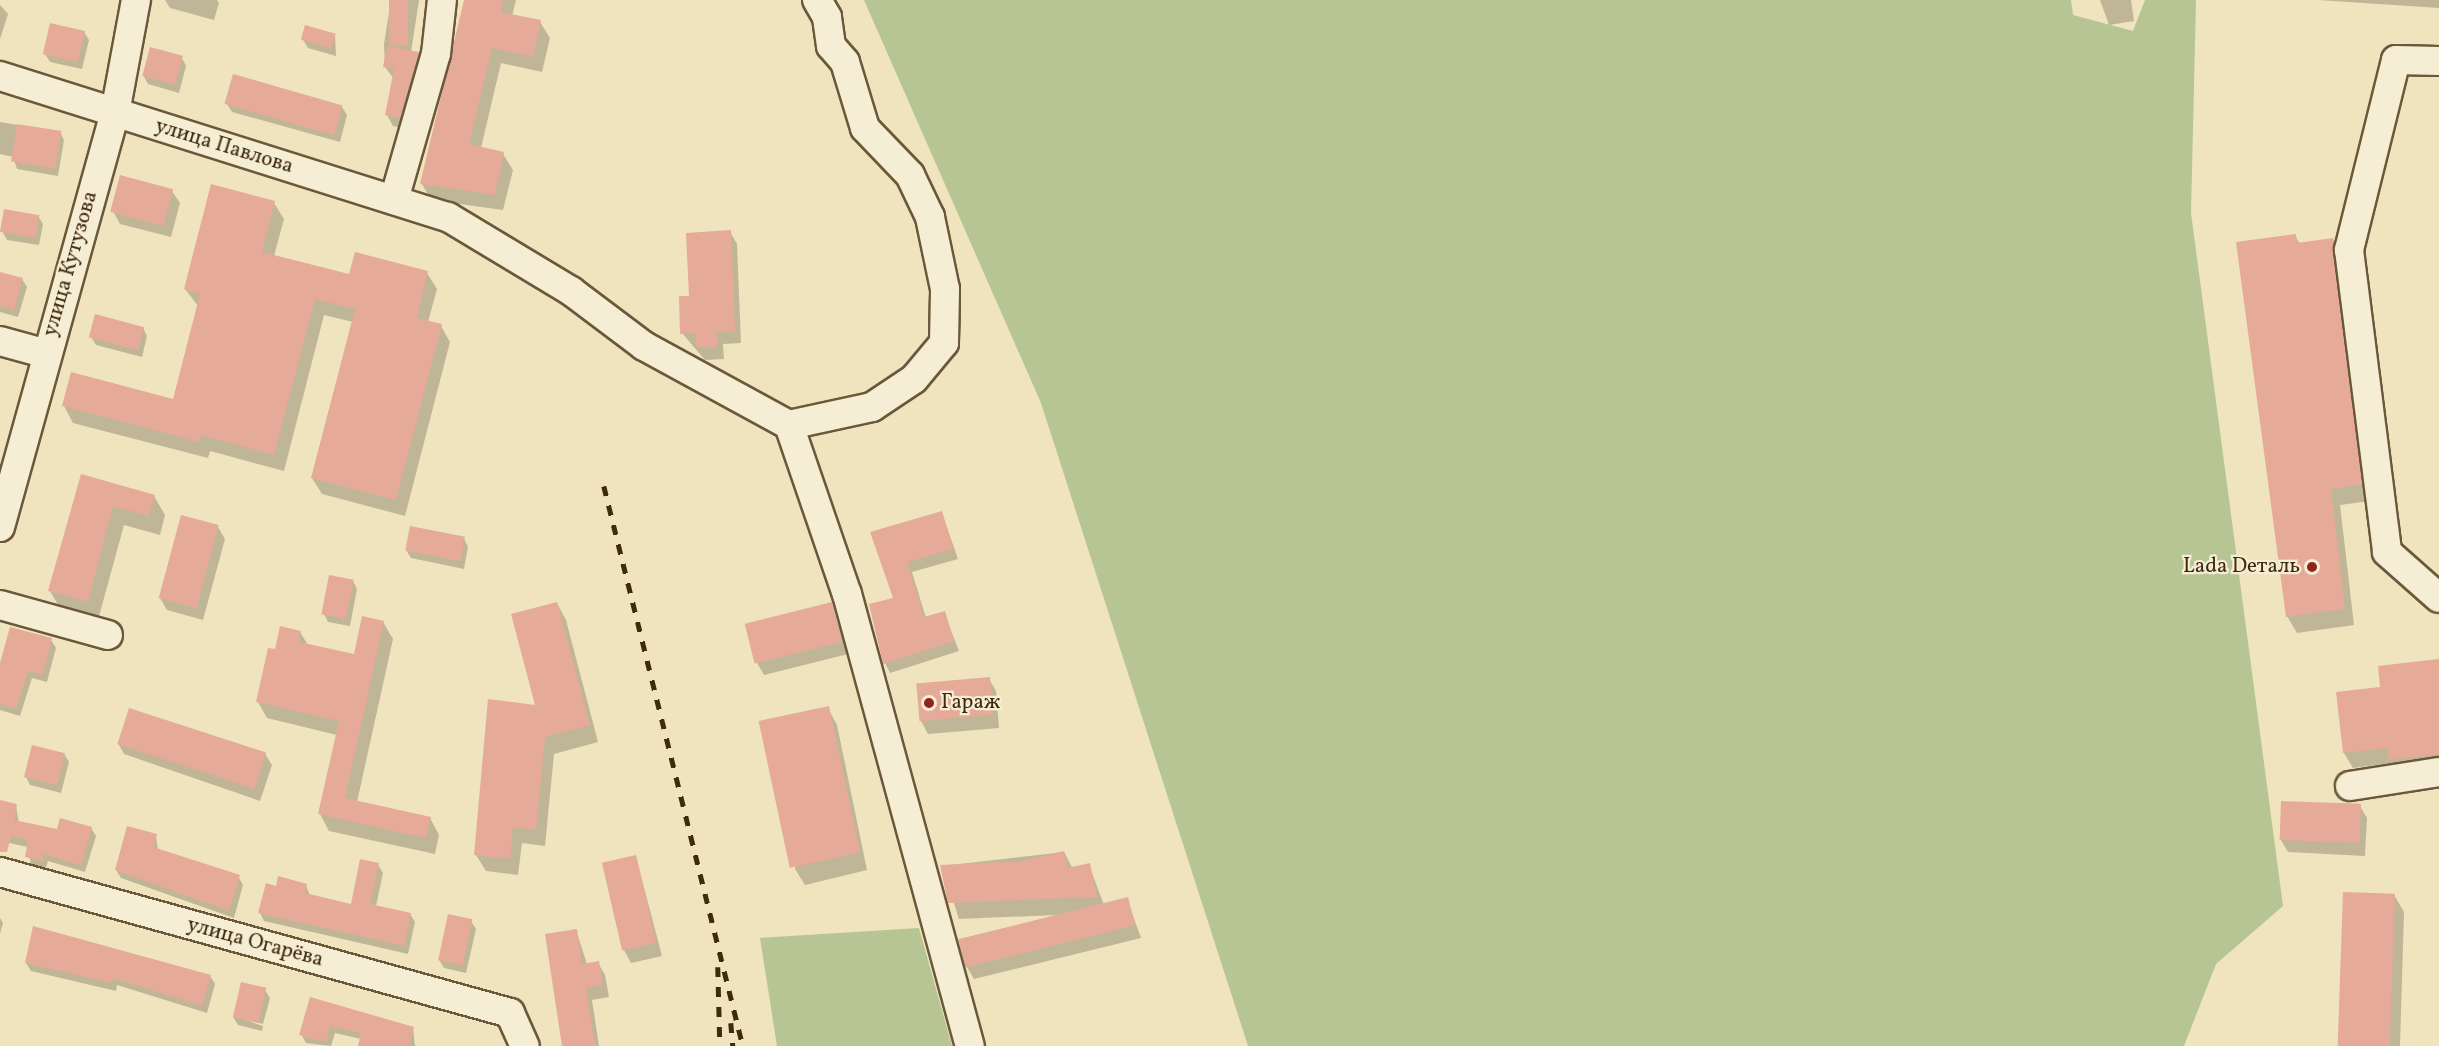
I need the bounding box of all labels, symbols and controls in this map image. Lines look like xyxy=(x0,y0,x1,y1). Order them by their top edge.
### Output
street label: улица Павлова xyxy=(152,114,296,180)
street label: улица Кутузова xyxy=(38,188,104,340)
place label: Lada Dеталь xyxy=(2183,554,2300,580)
marker: Lada Dеталь xyxy=(2305,560,2319,574)
place label: Гараж xyxy=(941,690,1000,716)
marker: Гараж xyxy=(922,696,936,710)
street label: улица Огарёва xyxy=(184,913,326,973)

